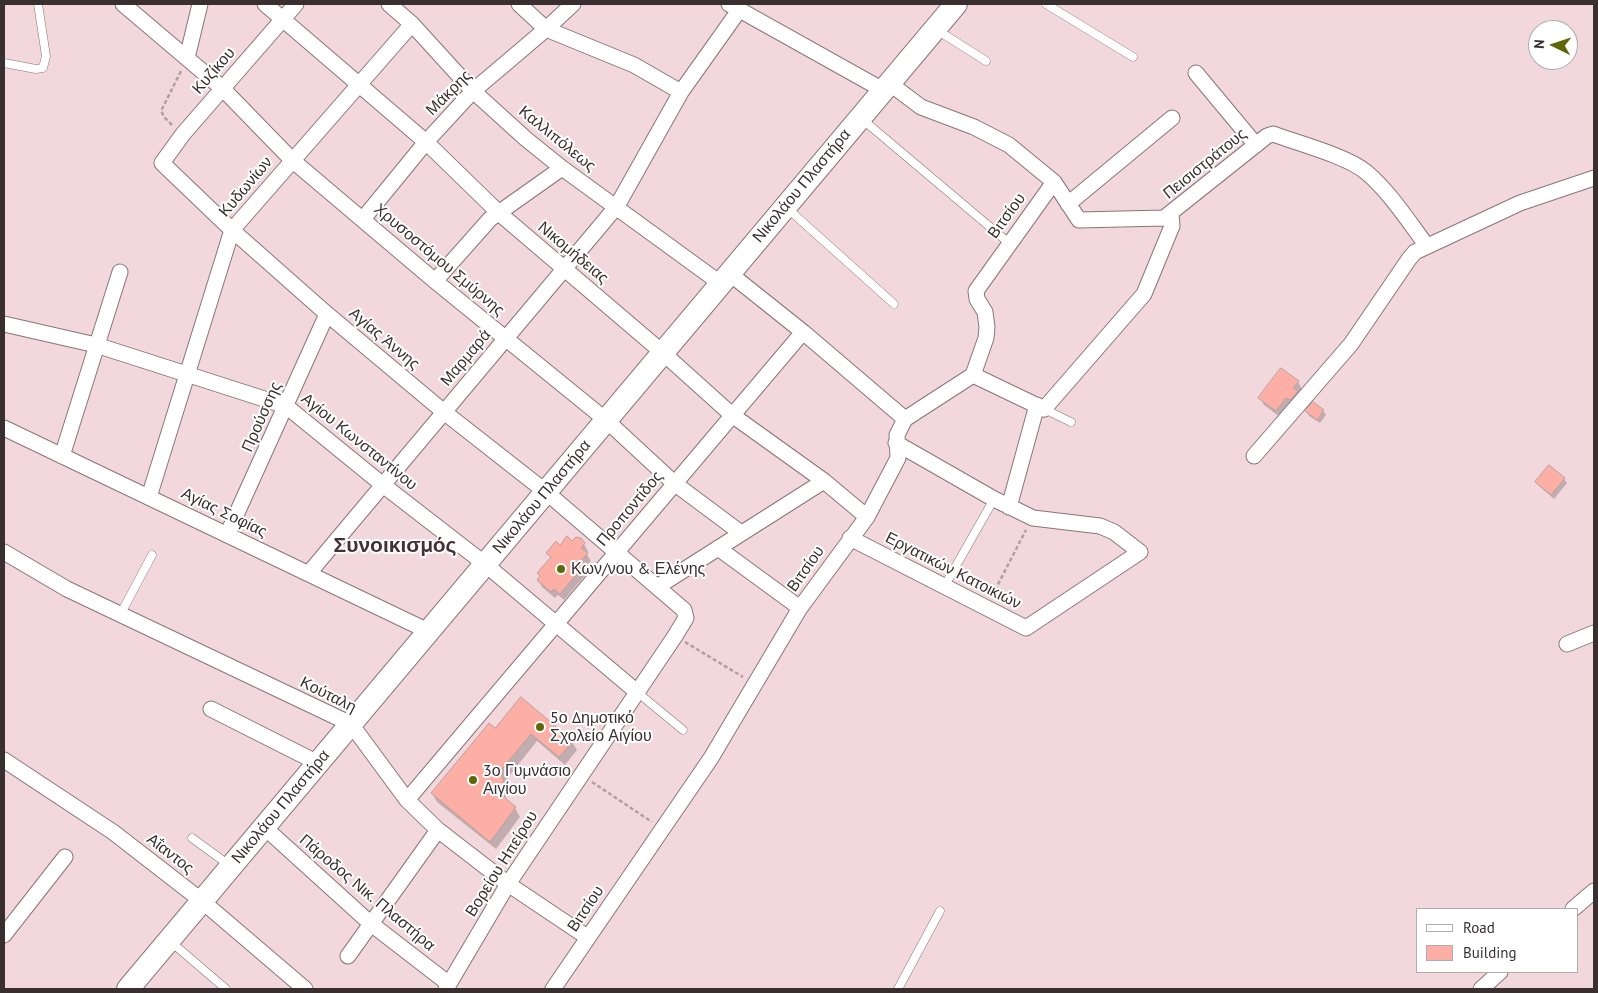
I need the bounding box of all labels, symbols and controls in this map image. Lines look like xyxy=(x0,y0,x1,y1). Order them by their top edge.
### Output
north arrow xyxy=(1528,20,1578,70)
text: N xyxy=(1530,39,1548,49)
street label: Κυζίκου xyxy=(189,44,239,98)
street label: Μάκρης xyxy=(422,66,476,120)
street label: Καλλιπόλεως xyxy=(514,102,600,176)
street label: Νικολάου Πλαστήρα xyxy=(749,125,855,247)
street label: Πεισιστράτους xyxy=(1159,125,1251,203)
street label: Κυδωνίων xyxy=(215,153,277,221)
street label: Βιτσίου xyxy=(984,190,1030,242)
street label: Χρυσοστόμου Σμύρνης xyxy=(370,200,508,320)
street label: Νικομήδειας xyxy=(534,218,612,288)
street label: Αγίας Άννης xyxy=(345,304,423,374)
street label: Μαρμαρά xyxy=(437,326,495,390)
street label: Προύσσης xyxy=(238,379,286,455)
street label: Αγίου Κωνσταντίνου xyxy=(297,389,421,495)
street label: Νικολάου Πλαστήρα xyxy=(489,436,595,558)
street label: Προποντίδος xyxy=(593,467,667,551)
street label: Αγίας Σοφίας xyxy=(178,484,270,542)
street label: Εργατικών Κατοικιών xyxy=(882,528,1024,614)
district label: Συνοικισμός xyxy=(334,533,456,559)
street label: Βιτσίου xyxy=(783,542,829,596)
place label: Κων/νου & Ελένης xyxy=(571,559,705,579)
marker: Κων/νου & Ελένης xyxy=(555,563,567,575)
street label: Κούταλη xyxy=(297,673,359,717)
place label: 5ο Δημοτικό Σχολείο Αιγίου xyxy=(550,708,652,746)
marker: 5ο Δημοτικό Σχολείο Αιγίου xyxy=(534,721,546,733)
street label: Νικολάου Πλαστήρα xyxy=(228,746,334,868)
place label: 3ο Γυμνάσιο Αιγίου xyxy=(483,761,571,799)
marker: 3ο Γυμνάσιο Αιγίου xyxy=(467,774,479,786)
street label: Βορείου Ηπείρου xyxy=(462,808,542,920)
street label: Αΐαντος xyxy=(143,830,197,878)
street label: Πάροδος Νικ. Πλαστήρα xyxy=(295,831,439,955)
street label: Βιτσίου xyxy=(564,882,608,936)
legend xyxy=(1416,908,1578,973)
text: Road xyxy=(1463,918,1495,937)
text: Building xyxy=(1463,943,1517,962)

